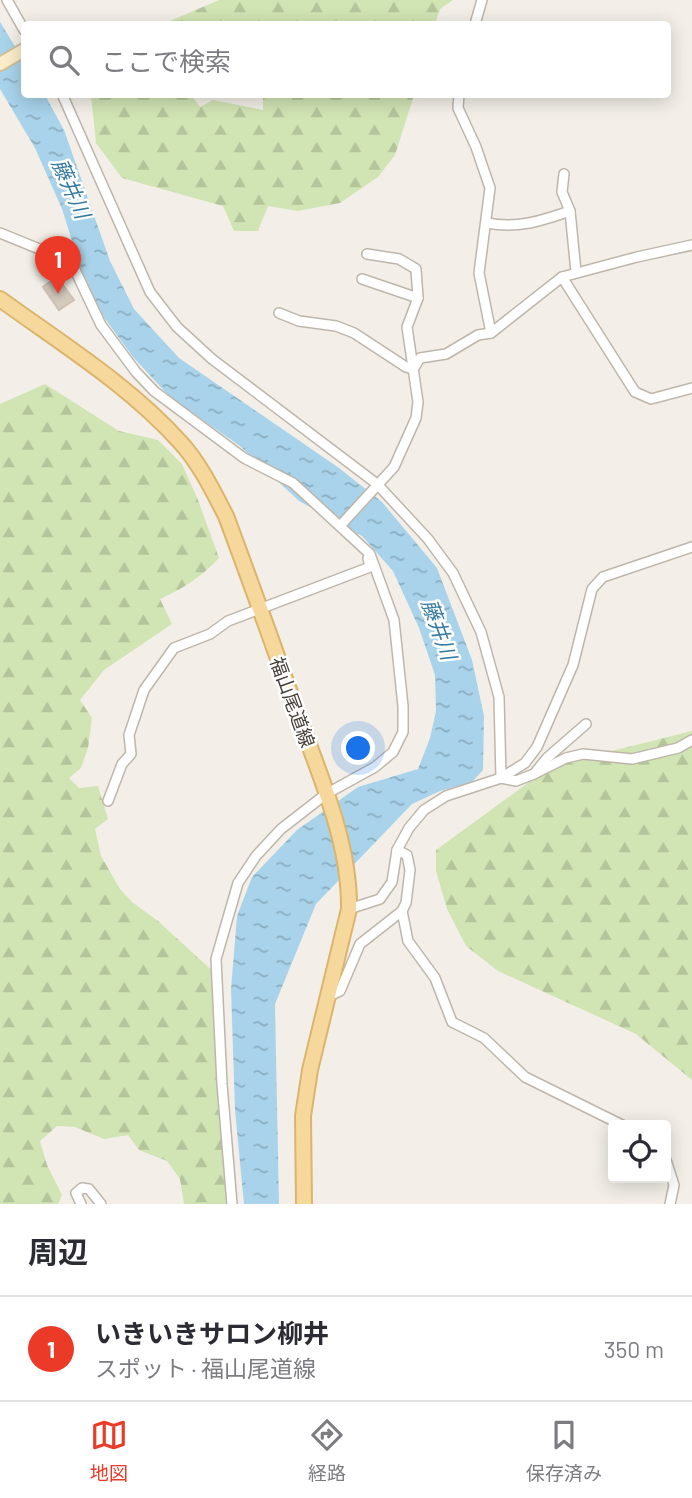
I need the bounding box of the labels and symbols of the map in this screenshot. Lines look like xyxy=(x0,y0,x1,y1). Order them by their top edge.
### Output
water label: 藤井川 xyxy=(48,154,97,224)
pin: 1 xyxy=(35,236,81,294)
water label: 藤井川 xyxy=(417,595,463,665)
street label: 福山尾道線 xyxy=(266,653,320,751)
your location xyxy=(341,731,375,765)

